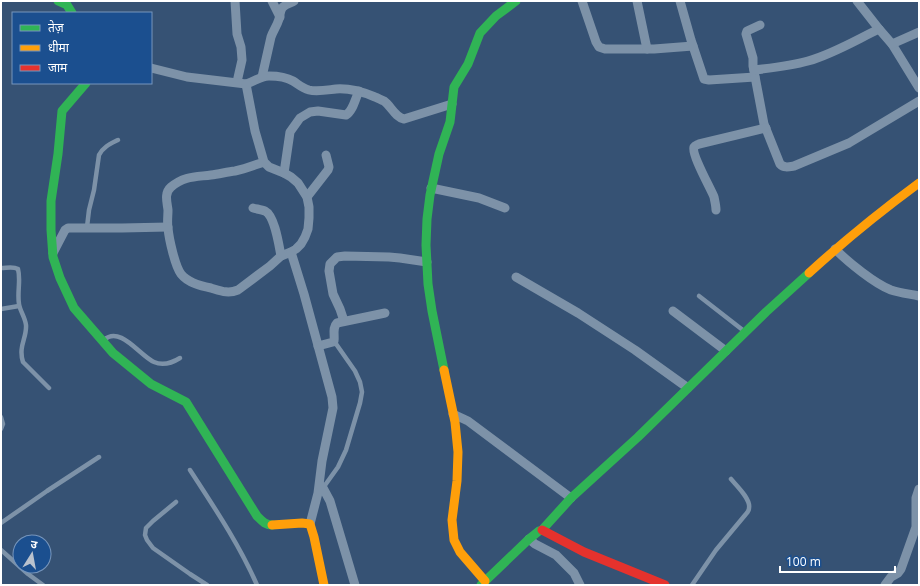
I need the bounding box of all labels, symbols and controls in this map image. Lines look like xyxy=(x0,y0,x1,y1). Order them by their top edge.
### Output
legend xyxy=(12,12,152,84)
text: तेज़ xyxy=(48,19,65,36)
text: धीमा xyxy=(48,39,70,56)
text: जाम xyxy=(48,59,68,76)
north arrow xyxy=(12,534,52,574)
text: उ xyxy=(29,536,39,552)
scale bar xyxy=(780,548,895,574)
text: 100 m xyxy=(786,553,821,570)

